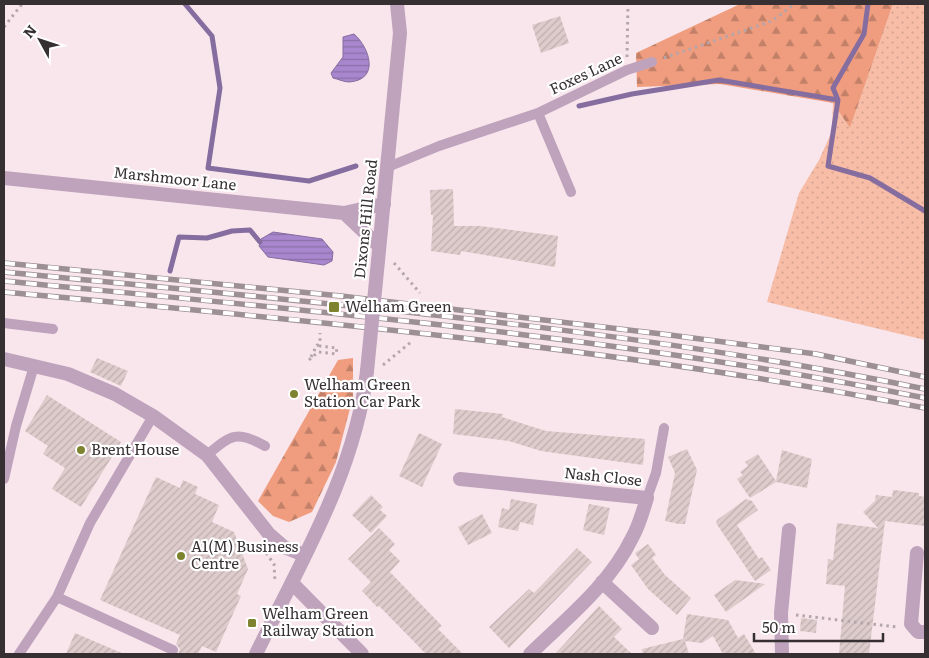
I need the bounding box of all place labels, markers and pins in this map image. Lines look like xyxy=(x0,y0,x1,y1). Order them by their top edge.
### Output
place label: Welham Green xyxy=(345,294,452,317)
marker: Welham Green xyxy=(327,300,341,314)
place label: Welham Green Station Car Park xyxy=(304,372,421,412)
marker: Welham Green Station Car Park xyxy=(288,388,300,400)
place label: Brent House xyxy=(91,437,179,460)
marker: Brent House xyxy=(75,444,87,456)
place label: A1(M) Business Centre xyxy=(191,534,299,574)
marker: A1(M) Business Centre xyxy=(175,550,187,562)
place label: Welham Green Railway Station xyxy=(262,601,374,641)
marker: Welham Green Railway Station xyxy=(246,617,258,629)

